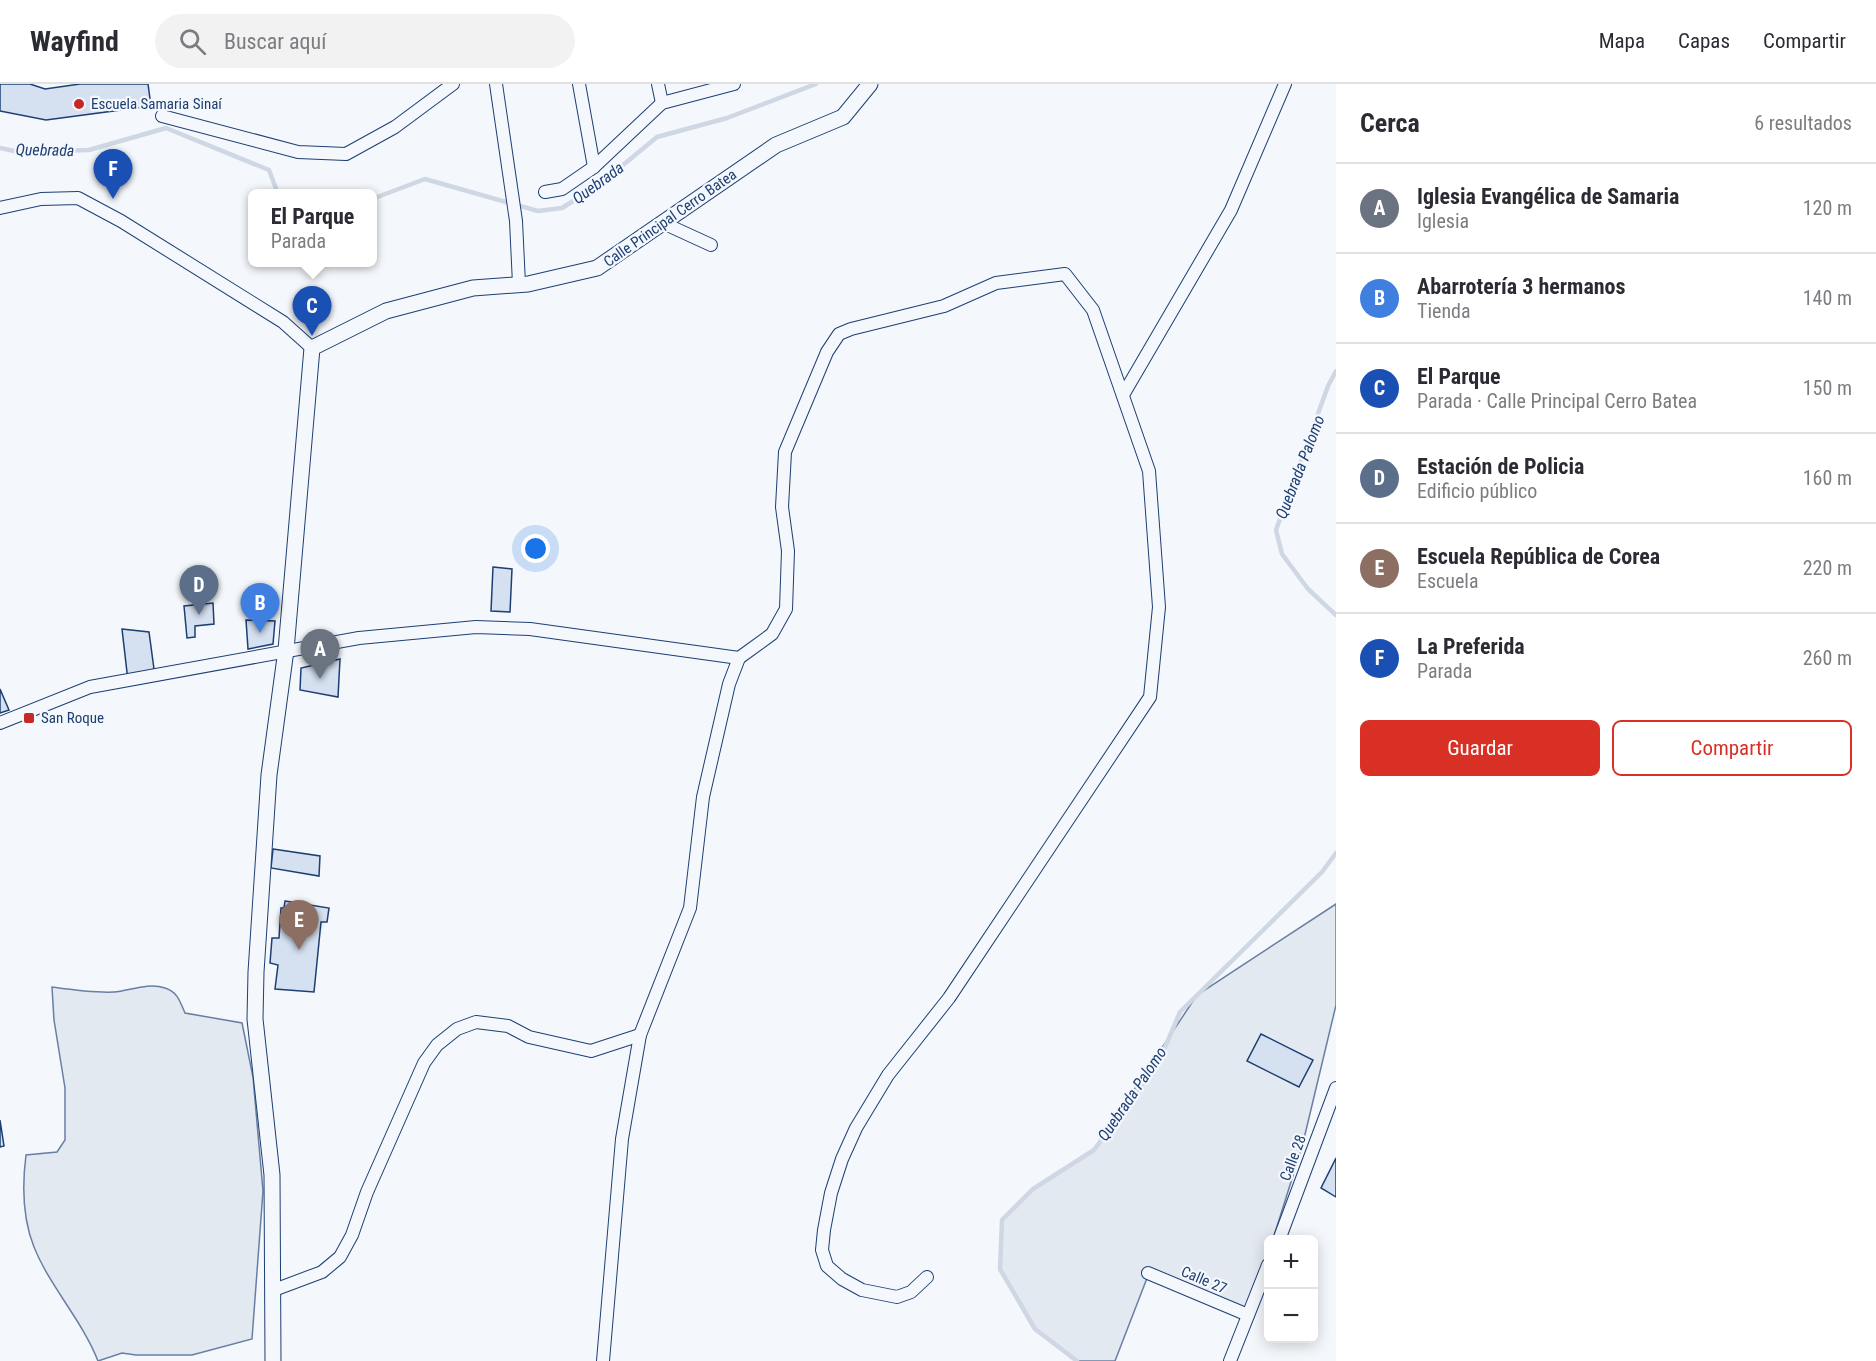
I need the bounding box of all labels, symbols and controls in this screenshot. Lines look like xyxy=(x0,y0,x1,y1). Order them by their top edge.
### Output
search box xyxy=(155,14,575,68)
text: Wayfind xyxy=(30,25,119,58)
icon: search xyxy=(176,25,209,58)
text: Buscar aquí xyxy=(224,29,326,54)
text: Mapa xyxy=(1599,29,1645,53)
text: Capas xyxy=(1678,29,1730,53)
text: Compartir xyxy=(1763,29,1846,53)
place label: Escuela Samaria Sinaí xyxy=(91,95,223,113)
marker: Escuela Samaria Sinaí xyxy=(72,97,86,111)
text: Cerca xyxy=(1360,108,1420,138)
text: 6 resultados xyxy=(1754,111,1852,135)
water label: Quebrada xyxy=(15,140,75,160)
pin: F xyxy=(94,150,132,199)
water label: Quebrada xyxy=(569,158,627,208)
street label: Calle Principal Cerro Batea xyxy=(600,165,740,271)
text: Iglesia Evangélica de Samaria xyxy=(1417,184,1679,209)
popup xyxy=(248,189,377,267)
text: A xyxy=(1374,196,1385,220)
text: 120 m xyxy=(1803,196,1852,220)
text: El Parque xyxy=(271,204,354,229)
text: Iglesia xyxy=(1417,209,1469,233)
text: Parada xyxy=(271,229,326,253)
text: Abarrotería 3 hermanos xyxy=(1417,274,1626,299)
pin: C xyxy=(292,286,332,336)
text: B xyxy=(1374,286,1385,310)
text: 140 m xyxy=(1803,286,1852,310)
text: Tienda xyxy=(1417,299,1471,323)
text: El Parque xyxy=(1417,364,1501,389)
text: C xyxy=(1374,376,1385,400)
text: 150 m xyxy=(1803,376,1852,400)
text: Parada · Calle Principal Cerro Batea xyxy=(1417,389,1697,413)
water label: Quebrada Palomo xyxy=(1272,412,1329,521)
text: Estación de Policia xyxy=(1417,454,1584,479)
text: D xyxy=(1374,466,1385,490)
text: 160 m xyxy=(1803,466,1852,490)
text: Edificio público xyxy=(1417,479,1537,503)
your location xyxy=(521,534,550,563)
text: Escuela República de Corea xyxy=(1417,544,1660,569)
text: E xyxy=(1375,556,1384,580)
text: 220 m xyxy=(1803,556,1852,580)
pin: D xyxy=(180,566,218,615)
text: Escuela xyxy=(1417,569,1479,593)
pin: B xyxy=(240,584,280,633)
pin: A xyxy=(300,630,340,679)
text: La Preferida xyxy=(1417,634,1525,659)
text: F xyxy=(1375,646,1384,670)
text: 260 m xyxy=(1803,646,1852,670)
text: Parada xyxy=(1417,659,1472,683)
place label: San Roque xyxy=(41,709,104,727)
marker: San Roque xyxy=(22,711,36,725)
button: Guardar xyxy=(1360,720,1600,776)
button: Compartir xyxy=(1612,720,1852,776)
pin: E xyxy=(280,900,318,950)
water label: Quebrada Palomo xyxy=(1094,1043,1171,1145)
street label: Calle 28 xyxy=(1276,1132,1310,1184)
map controls xyxy=(1264,1235,1318,1343)
button: + xyxy=(1264,1235,1318,1289)
street label: Calle 27 xyxy=(1178,1262,1230,1298)
button: − xyxy=(1264,1289,1318,1343)

